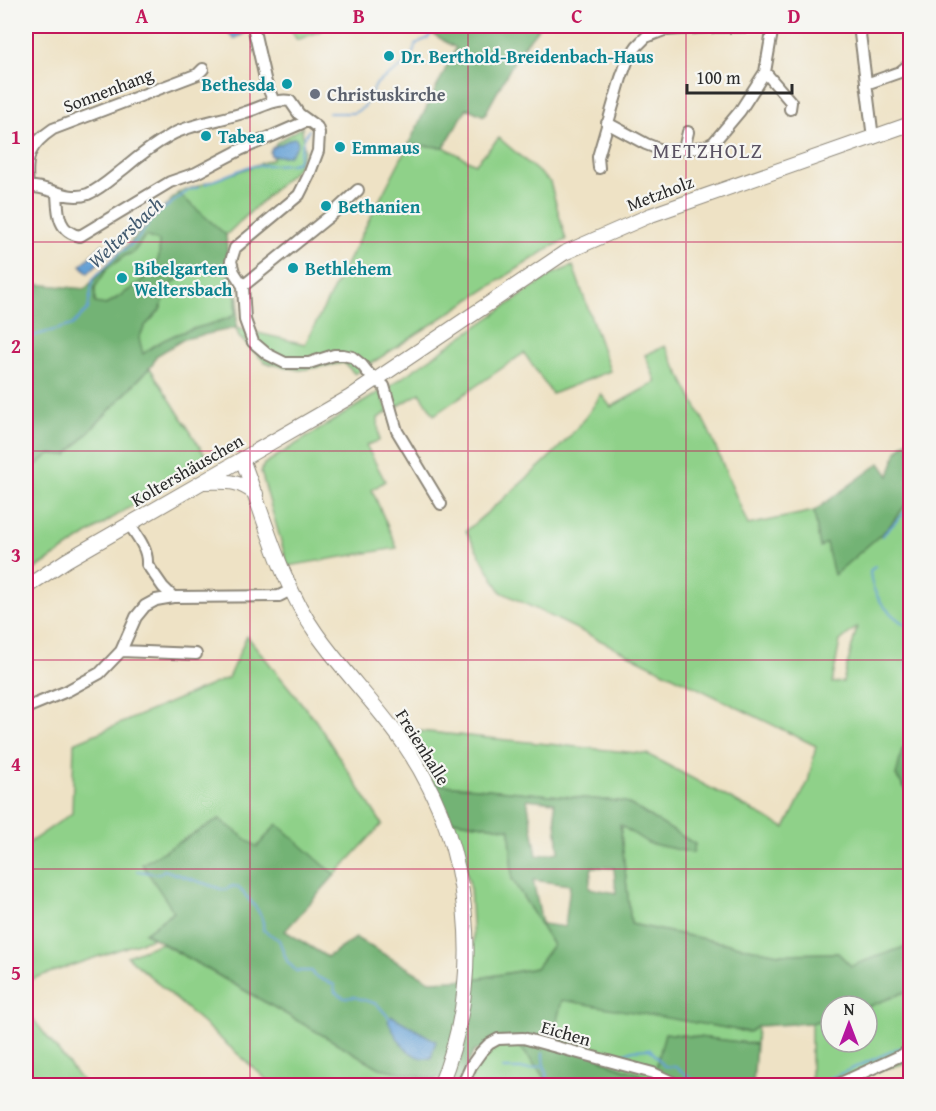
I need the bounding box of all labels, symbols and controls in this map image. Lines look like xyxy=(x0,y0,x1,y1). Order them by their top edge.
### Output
text: A xyxy=(136,1,149,30)
text: B xyxy=(353,1,365,30)
text: C xyxy=(571,1,583,30)
text: D xyxy=(787,1,801,30)
place label: Dr. Berthold-Breidenbach-Haus xyxy=(401,43,654,70)
marker: Dr. Berthold-Breidenbach-Haus xyxy=(382,49,396,63)
scale bar xyxy=(687,57,792,95)
street label: Sonnenhang xyxy=(59,60,157,120)
text: 100 m xyxy=(696,64,741,91)
place label: Bethesda xyxy=(201,71,276,98)
marker: Bethesda xyxy=(280,77,294,91)
place label: Christuskirche xyxy=(327,81,446,108)
marker: Christuskirche xyxy=(308,87,322,101)
text: 1 xyxy=(11,122,21,151)
place label: Tabea xyxy=(218,123,266,150)
marker: Tabea xyxy=(199,129,213,143)
place label: Emmaus xyxy=(352,134,420,161)
district label: METZHOLZ xyxy=(653,135,763,166)
marker: Emmaus xyxy=(333,140,347,154)
street label: Metzholz xyxy=(623,168,697,218)
water label: Weltersbach xyxy=(81,189,169,275)
place label: Bethanien xyxy=(338,193,421,220)
marker: Bethanien xyxy=(319,199,333,213)
place label: Bibelgarten Weltersbach xyxy=(134,255,233,303)
place label: Bethlehem xyxy=(305,255,392,282)
marker: Bethlehem xyxy=(286,261,300,275)
marker: Bibelgarten Weltersbach xyxy=(115,271,129,285)
text: 2 xyxy=(11,331,21,360)
street label: Koltershäuschen xyxy=(126,427,248,513)
text: 3 xyxy=(11,540,21,569)
street label: Freienhalle xyxy=(389,704,457,790)
text: 4 xyxy=(11,749,21,778)
text: 5 xyxy=(11,958,21,987)
north arrow xyxy=(819,994,879,1054)
text: N xyxy=(844,997,855,1021)
street label: Eichen xyxy=(538,1013,594,1053)

